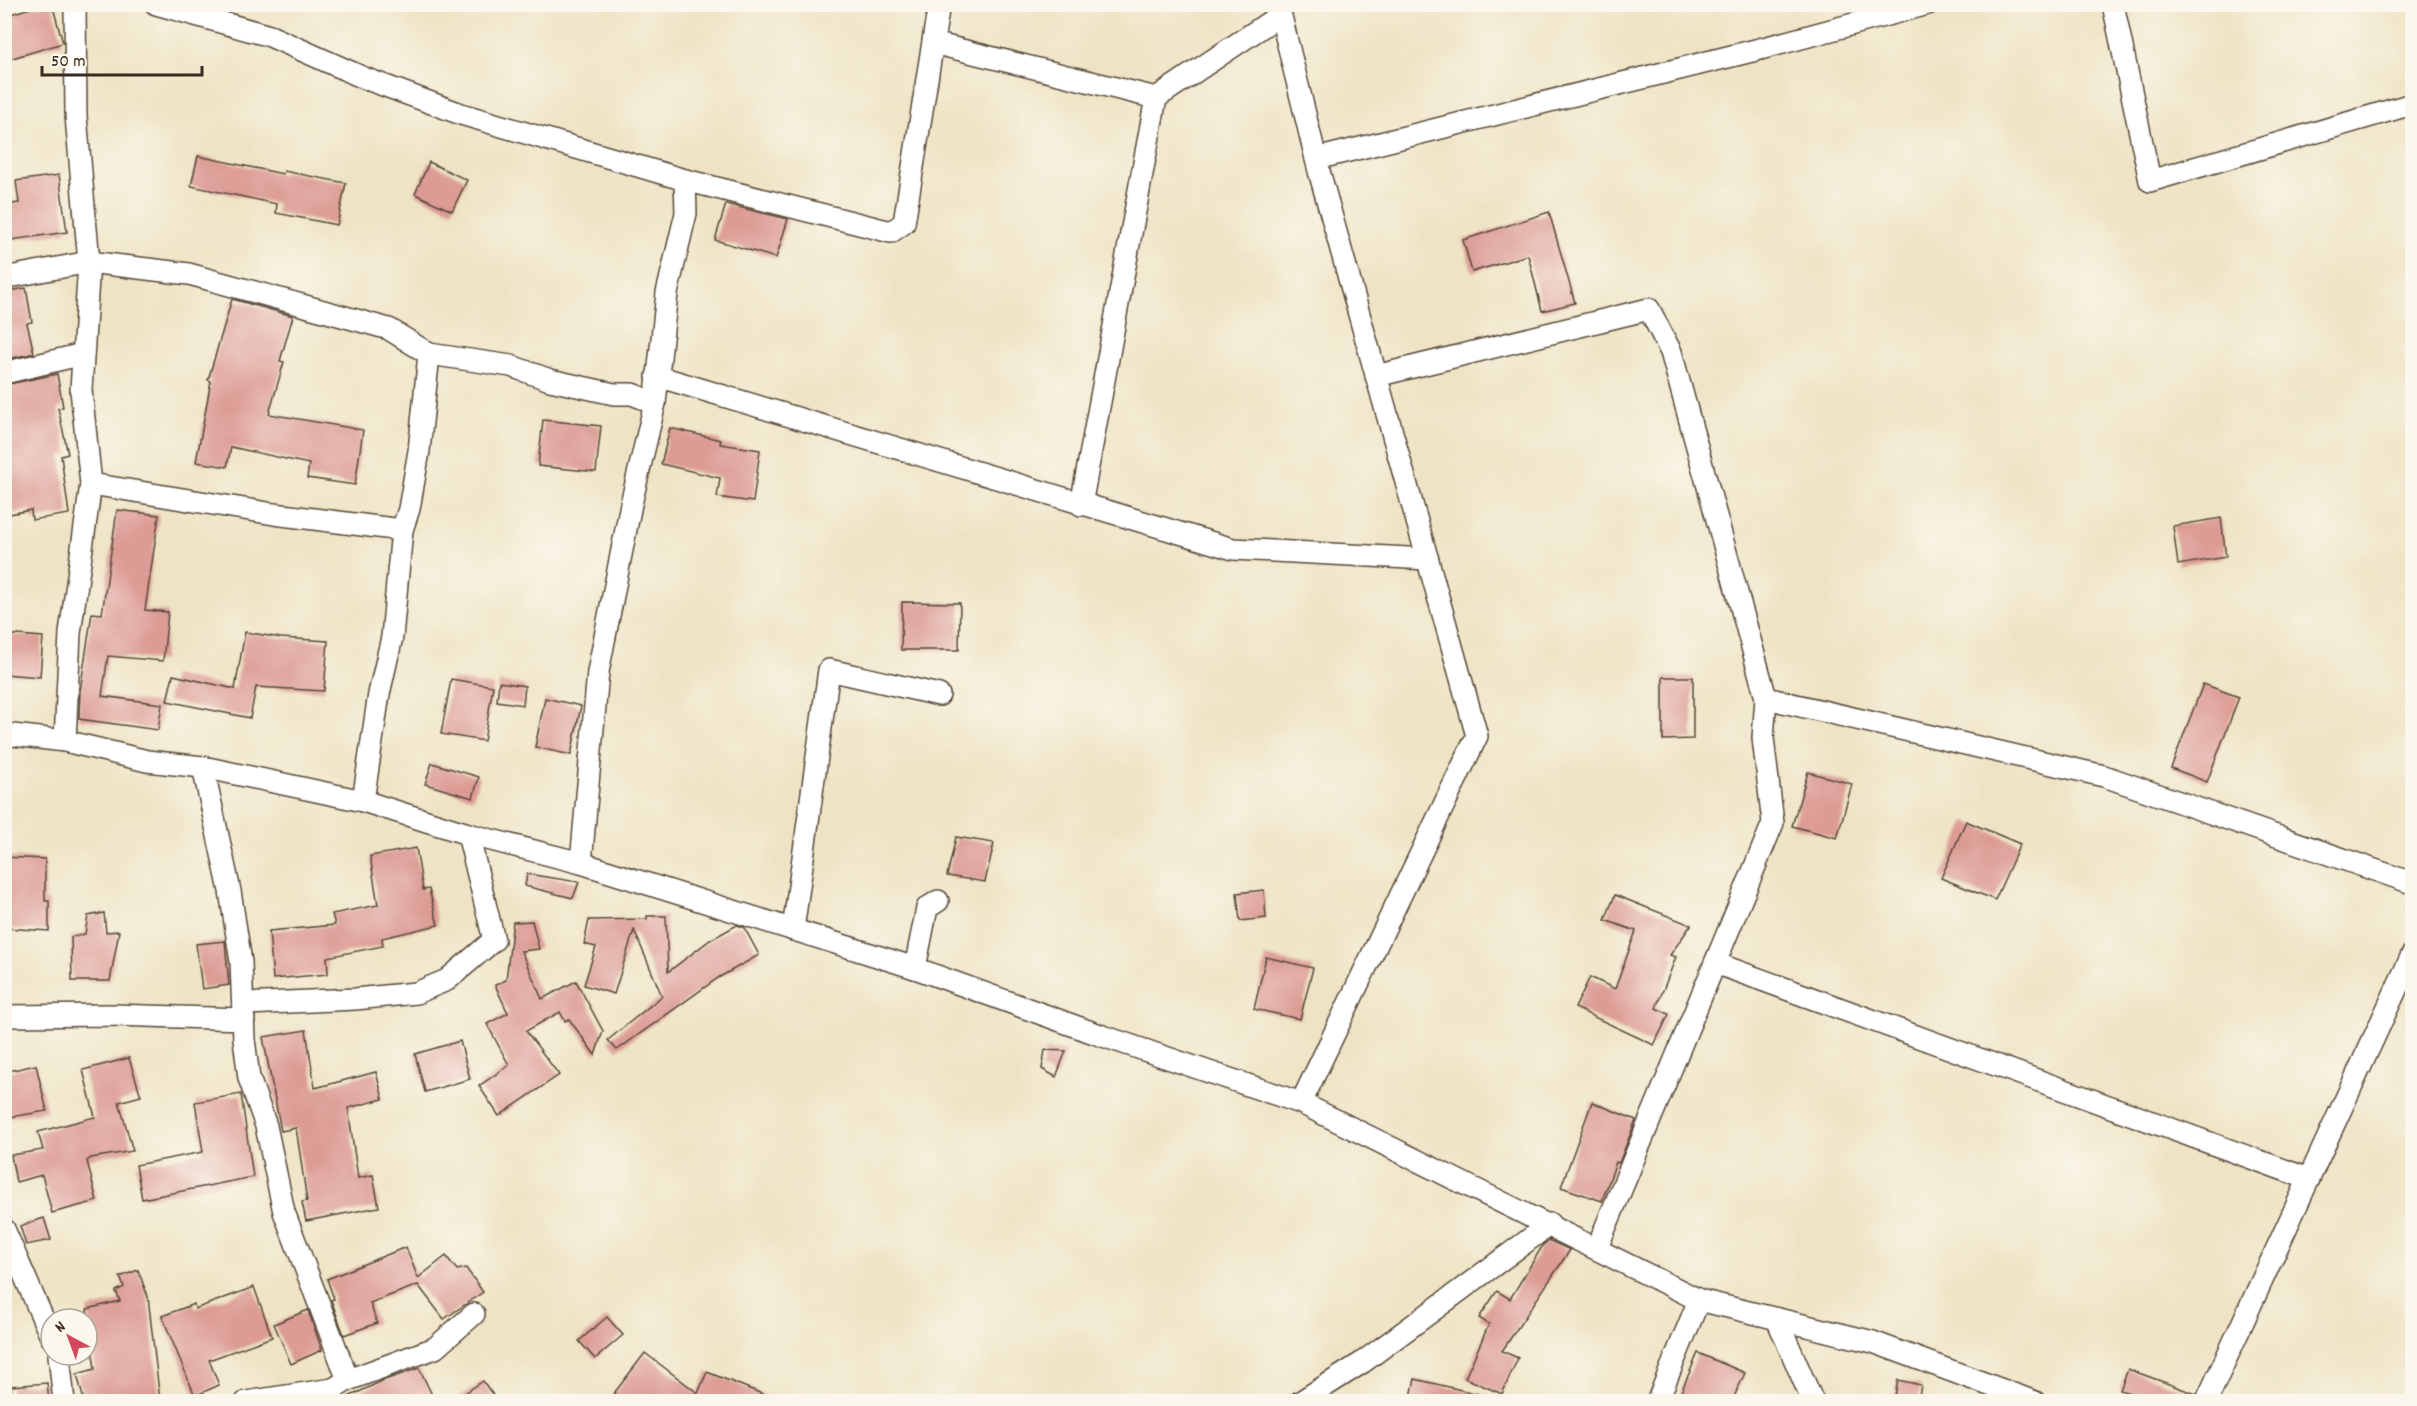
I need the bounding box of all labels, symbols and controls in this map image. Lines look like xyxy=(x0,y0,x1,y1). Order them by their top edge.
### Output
scale bar xyxy=(42,39,202,77)
text: 50 m xyxy=(51,50,86,75)
north arrow xyxy=(39,1307,99,1367)
text: N xyxy=(50,1316,71,1339)

